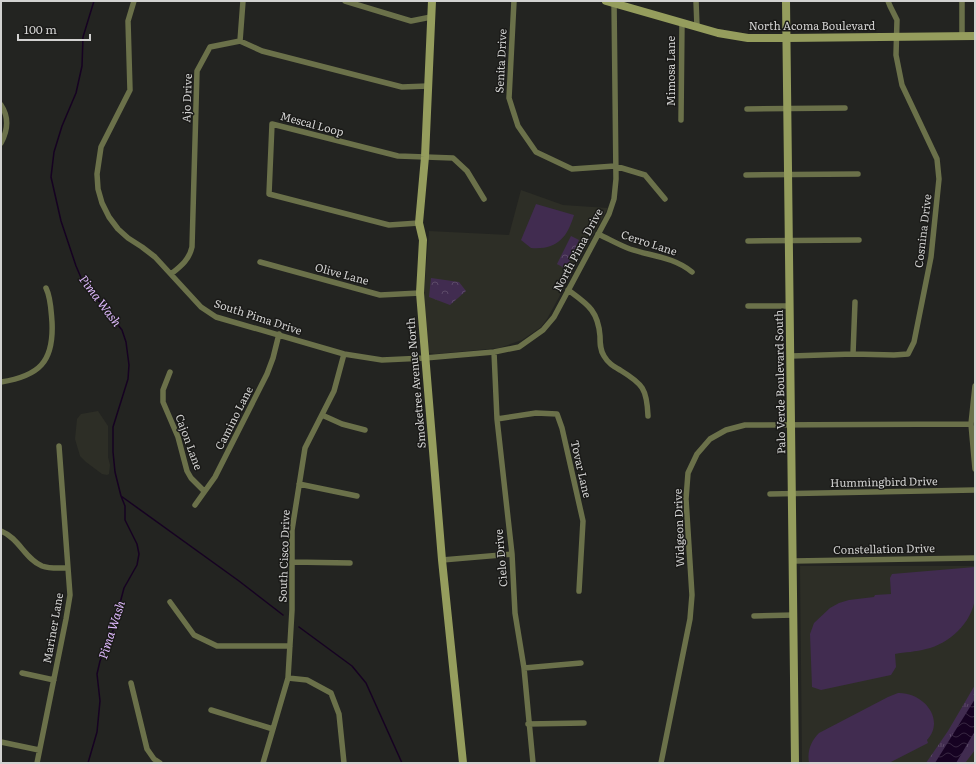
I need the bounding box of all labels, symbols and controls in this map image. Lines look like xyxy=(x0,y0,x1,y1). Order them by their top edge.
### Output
scale bar xyxy=(18,16,90,42)
street label: North Acoma Boulevard xyxy=(749,17,875,33)
text: 100 m xyxy=(24,20,57,38)
street label: Senita Drive xyxy=(490,28,510,93)
street label: Mimosa Lane xyxy=(662,36,678,106)
street label: Ajo Drive xyxy=(177,73,195,123)
street label: Mescal Loop xyxy=(279,107,346,139)
street label: Cosnina Drive xyxy=(910,193,935,269)
street label: North Pima Drive xyxy=(548,205,606,294)
street label: Cerro Lane xyxy=(619,225,680,259)
street label: Olive Lane xyxy=(314,258,371,288)
water label: Pima Wash xyxy=(75,271,126,330)
street label: South Pima Drive xyxy=(212,294,305,338)
street label: Palo Verde Boulevard South xyxy=(770,310,788,454)
street label: Smoketree Avenue North xyxy=(401,317,429,449)
street label: Camino Lane xyxy=(210,383,256,452)
street label: Cajon Lane xyxy=(172,412,208,472)
street label: Tovar Lane xyxy=(568,438,596,500)
street label: Hummingbird Drive xyxy=(830,472,938,490)
street label: Widgeon Drive xyxy=(669,488,687,568)
street label: South Cisco Drive xyxy=(273,509,293,603)
street label: Cielo Drive xyxy=(489,528,511,588)
street label: Constellation Drive xyxy=(833,539,935,557)
street label: Mariner Lane xyxy=(38,591,66,664)
water label: Pima Wash xyxy=(93,598,129,661)

